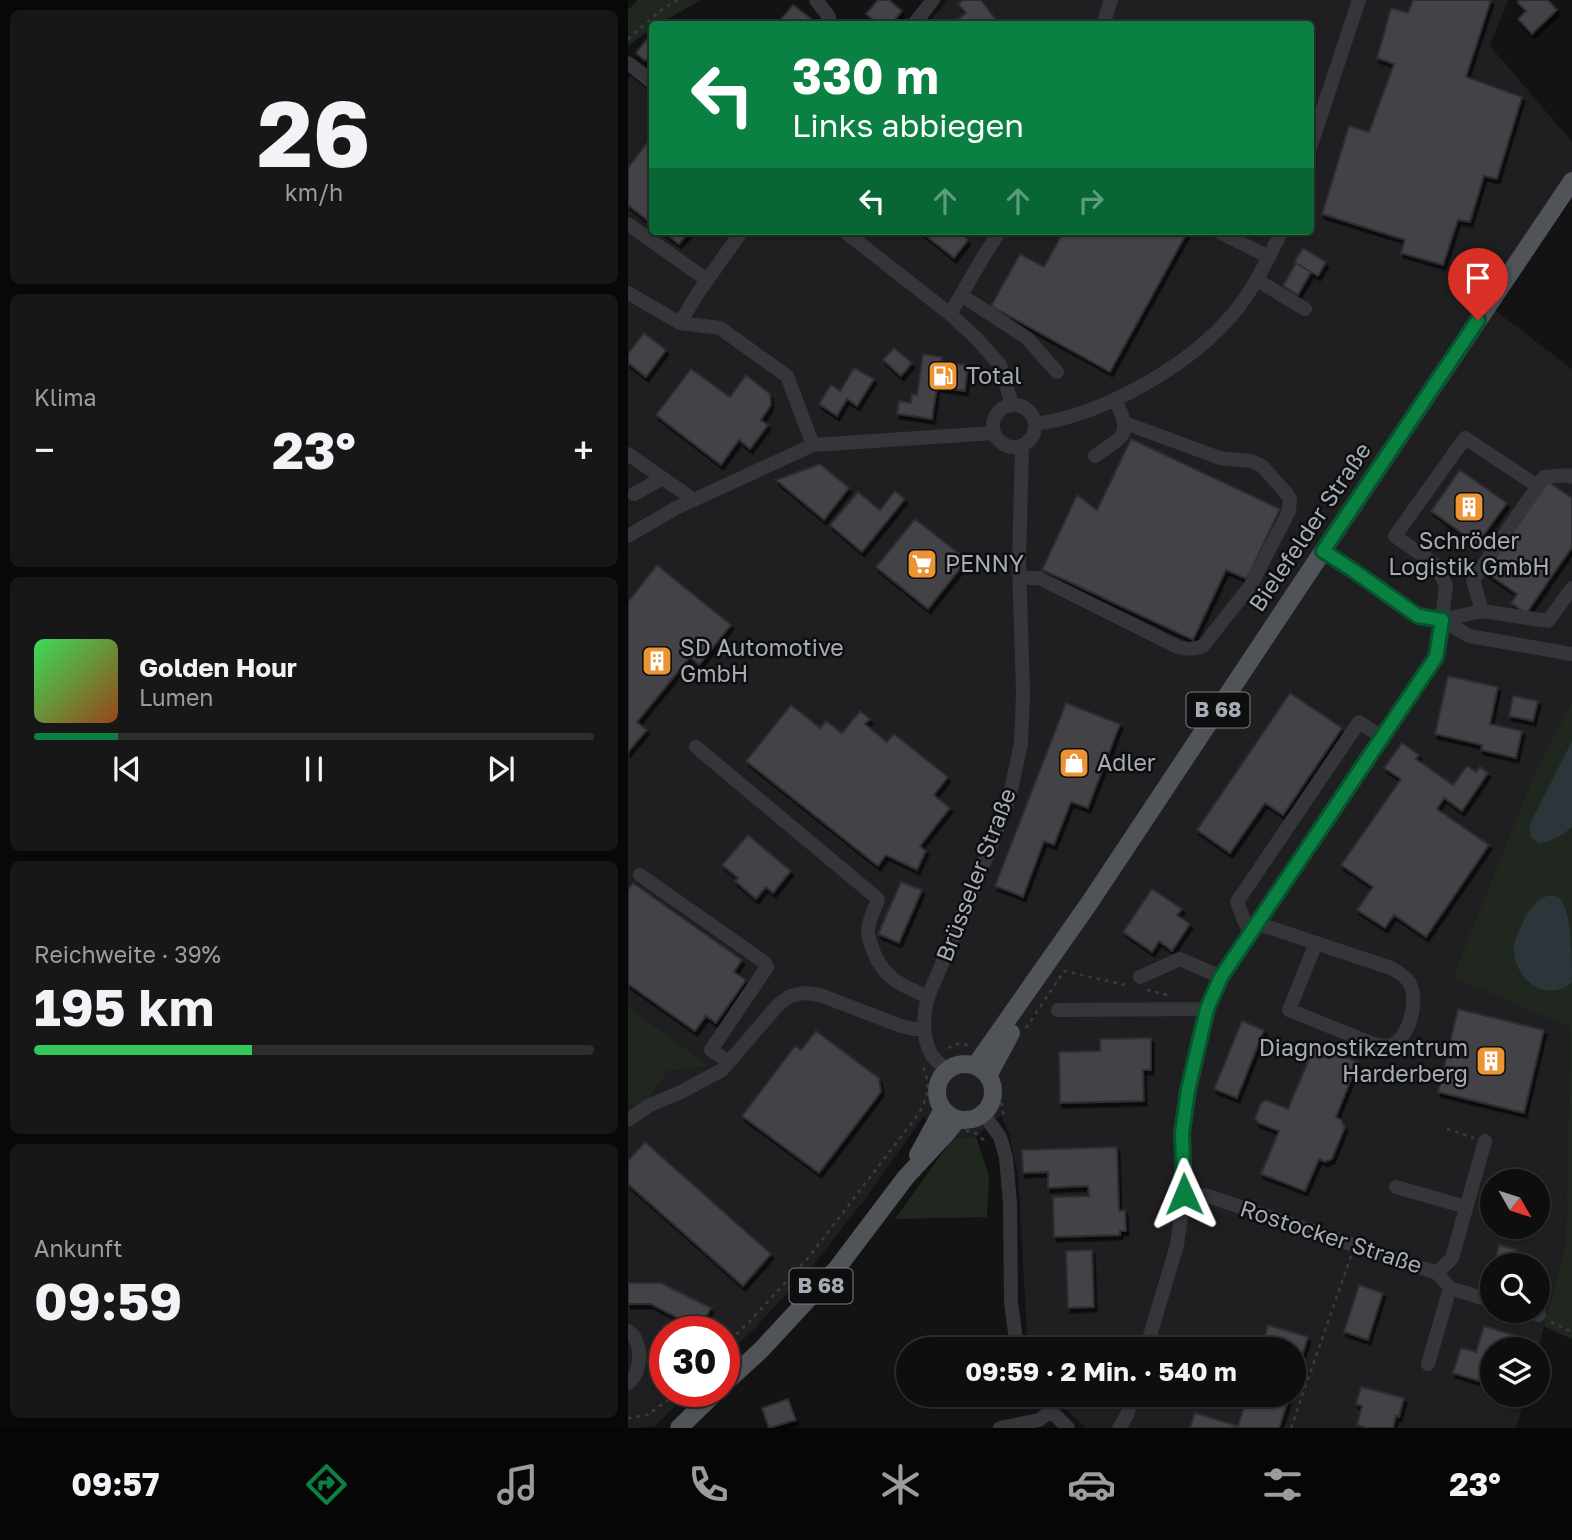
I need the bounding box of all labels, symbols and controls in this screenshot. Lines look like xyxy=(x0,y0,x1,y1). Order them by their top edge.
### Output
text: 330 m xyxy=(792,46,939,105)
icon: left xyxy=(677,49,768,140)
text: 26 xyxy=(257,78,371,187)
text: Links abbiegen xyxy=(792,106,1024,144)
text: km/h xyxy=(285,178,343,206)
icon: left xyxy=(853,182,891,220)
icon: ahead xyxy=(926,182,964,220)
icon: ahead xyxy=(999,182,1037,220)
icon: right xyxy=(1072,182,1110,220)
pin xyxy=(1448,248,1508,320)
icon: arrive xyxy=(1459,259,1497,297)
fuel station icon: Total xyxy=(926,359,960,393)
place label: Total xyxy=(966,361,1022,389)
text: Klima xyxy=(34,383,97,411)
text: 23° xyxy=(272,418,356,480)
text: − xyxy=(34,427,55,472)
text: + xyxy=(573,427,594,472)
street label: Bielefelder Straße xyxy=(1242,437,1376,616)
building icon: Schröder Logistik GmbH xyxy=(1452,490,1486,524)
place label: Schröder Logistik GmbH xyxy=(1388,526,1550,580)
supermarket icon: PENNY xyxy=(905,547,939,581)
place label: PENNY xyxy=(945,549,1024,577)
place label: SD Automotive GmbH xyxy=(680,633,844,687)
building icon: SD Automotive GmbH xyxy=(640,644,674,678)
text: Golden Hour xyxy=(139,652,297,683)
text: Lumen xyxy=(139,683,213,711)
road number: B 68 xyxy=(1186,692,1250,728)
shop icon: Adler xyxy=(1057,746,1091,780)
place label: Adler xyxy=(1097,748,1156,776)
icon: previous xyxy=(108,750,146,788)
icon: pause xyxy=(295,750,333,788)
icon: next xyxy=(482,750,520,788)
street label: Brüsseler Straße xyxy=(929,784,1021,965)
text: Reichweite · 39% xyxy=(34,940,221,968)
text: 195 km xyxy=(34,975,214,1037)
place label: Diagnostikzentrum Harderberg xyxy=(1259,1033,1468,1087)
building icon: Diagnostikzentrum Harderberg xyxy=(1474,1044,1508,1078)
position arrow xyxy=(1147,1157,1221,1231)
north arrow xyxy=(1480,1169,1550,1239)
map controls xyxy=(1480,1169,1550,1407)
street label: Rostocker Straße xyxy=(1237,1193,1426,1279)
text: Ankunft xyxy=(34,1234,122,1262)
button: search xyxy=(1480,1253,1550,1323)
road number: B 68 xyxy=(790,1268,852,1304)
text: 09:59 xyxy=(34,1269,182,1331)
speed limit sign: 30 xyxy=(649,1316,740,1407)
button: layers xyxy=(1480,1337,1550,1407)
text: 09:59 · 2 Min. · 540 m xyxy=(965,1356,1237,1387)
icon: directions xyxy=(302,1460,351,1509)
icon: music xyxy=(493,1460,542,1509)
icon: phone xyxy=(684,1460,733,1509)
icon: climate xyxy=(876,1460,925,1509)
icon: car xyxy=(1067,1460,1116,1509)
icon: filters xyxy=(1258,1460,1307,1509)
text: 09:57 xyxy=(71,1465,159,1503)
text: 23° xyxy=(1449,1465,1501,1503)

